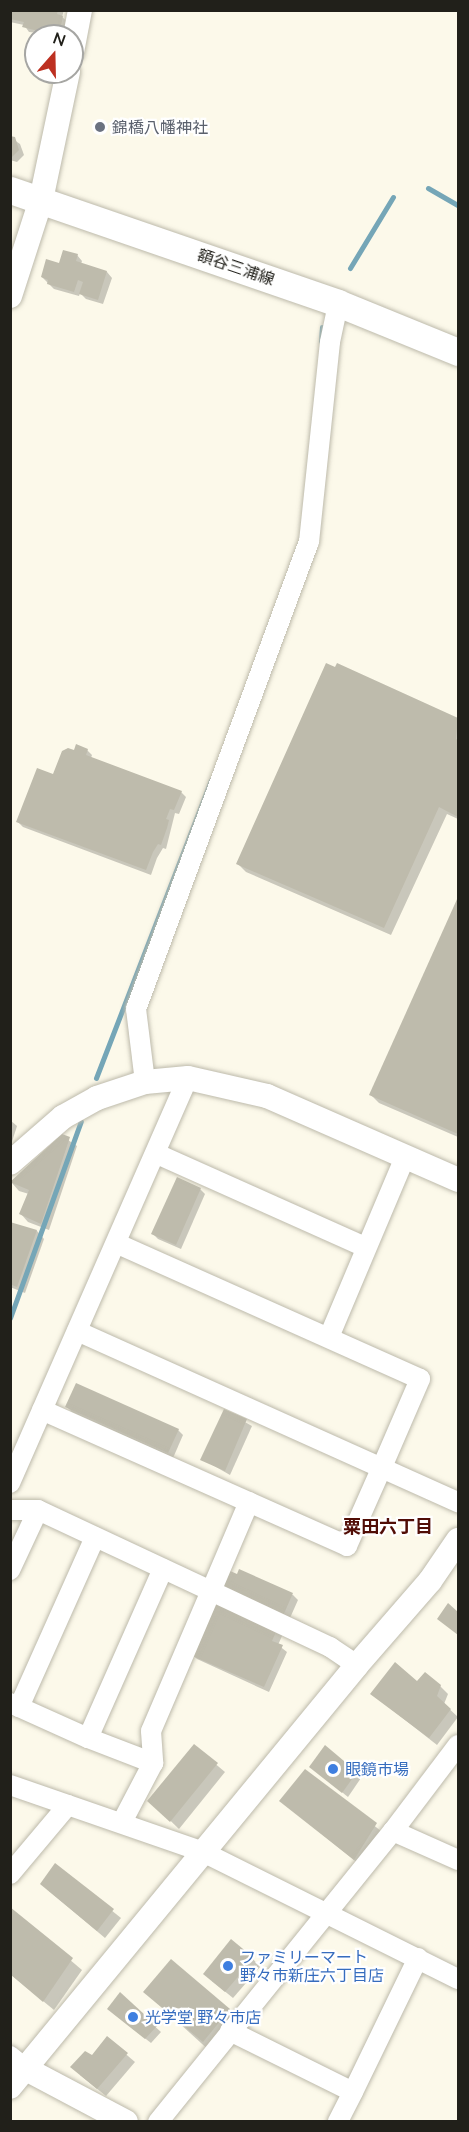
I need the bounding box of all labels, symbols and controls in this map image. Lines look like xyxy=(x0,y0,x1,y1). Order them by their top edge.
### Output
north arrow xyxy=(24,24,84,84)
text: N xyxy=(50,27,69,50)
place label: 錦橋八幡神社 xyxy=(112,117,208,137)
marker: 錦橋八幡神社 xyxy=(93,120,107,134)
street label: 額谷三浦線 xyxy=(195,245,277,289)
district label: 粟田六丁目 xyxy=(343,1516,433,1538)
place label: 眼鏡市場 xyxy=(345,1759,409,1779)
marker: 眼鏡市場 xyxy=(326,1762,340,1776)
place label: ファミリーマート 野々市新庄六丁目店 xyxy=(240,1947,384,1985)
marker: ファミリーマート 野々市新庄六丁目店 xyxy=(221,1959,235,1973)
place label: 光学堂 野々市店 xyxy=(145,2007,261,2027)
marker: 光学堂 野々市店 xyxy=(126,2010,140,2024)

